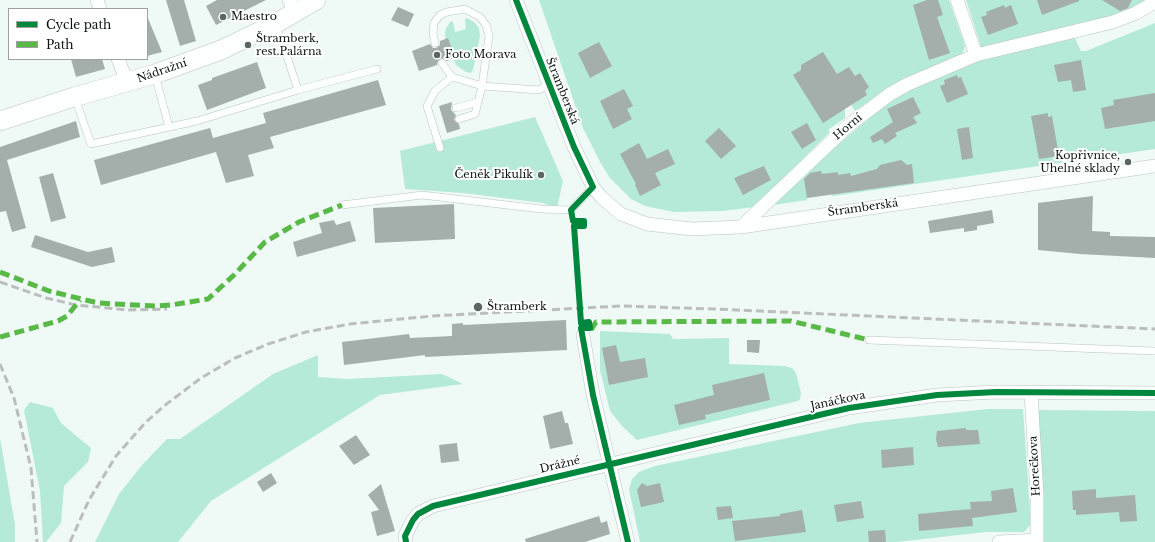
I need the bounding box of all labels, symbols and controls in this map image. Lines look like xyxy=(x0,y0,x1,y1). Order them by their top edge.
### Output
legend xyxy=(8,8,148,60)
place label: Maestro xyxy=(231,10,277,24)
marker: Maestro xyxy=(218,12,228,22)
text: Cycle path xyxy=(46,17,111,32)
place label: Štramberk, rest.Palárna xyxy=(256,32,322,58)
text: Path xyxy=(46,37,74,52)
marker: Štramberk, rest.Palárna xyxy=(243,40,253,50)
place label: Foto Morava xyxy=(445,48,516,62)
marker: Foto Morava xyxy=(432,50,442,60)
street label: Nádražní xyxy=(135,56,189,86)
street label: Štramberská xyxy=(543,56,581,126)
street label: Horní xyxy=(831,111,865,143)
place label: Kopřivnice, Uhelné sklady xyxy=(1040,149,1120,175)
marker: Kopřivnice, Uhelné sklady xyxy=(1123,157,1133,167)
place label: Čeněk Pikulík xyxy=(455,168,533,182)
marker: Čeněk Pikulík xyxy=(536,170,546,180)
street label: Štramberská xyxy=(827,197,899,219)
place label: Štramberk xyxy=(487,300,547,314)
marker: Štramberk xyxy=(472,301,484,313)
street label: Janáčkova xyxy=(809,389,867,413)
street label: Horečkova xyxy=(1027,435,1043,497)
street label: Drážné xyxy=(539,454,581,476)

